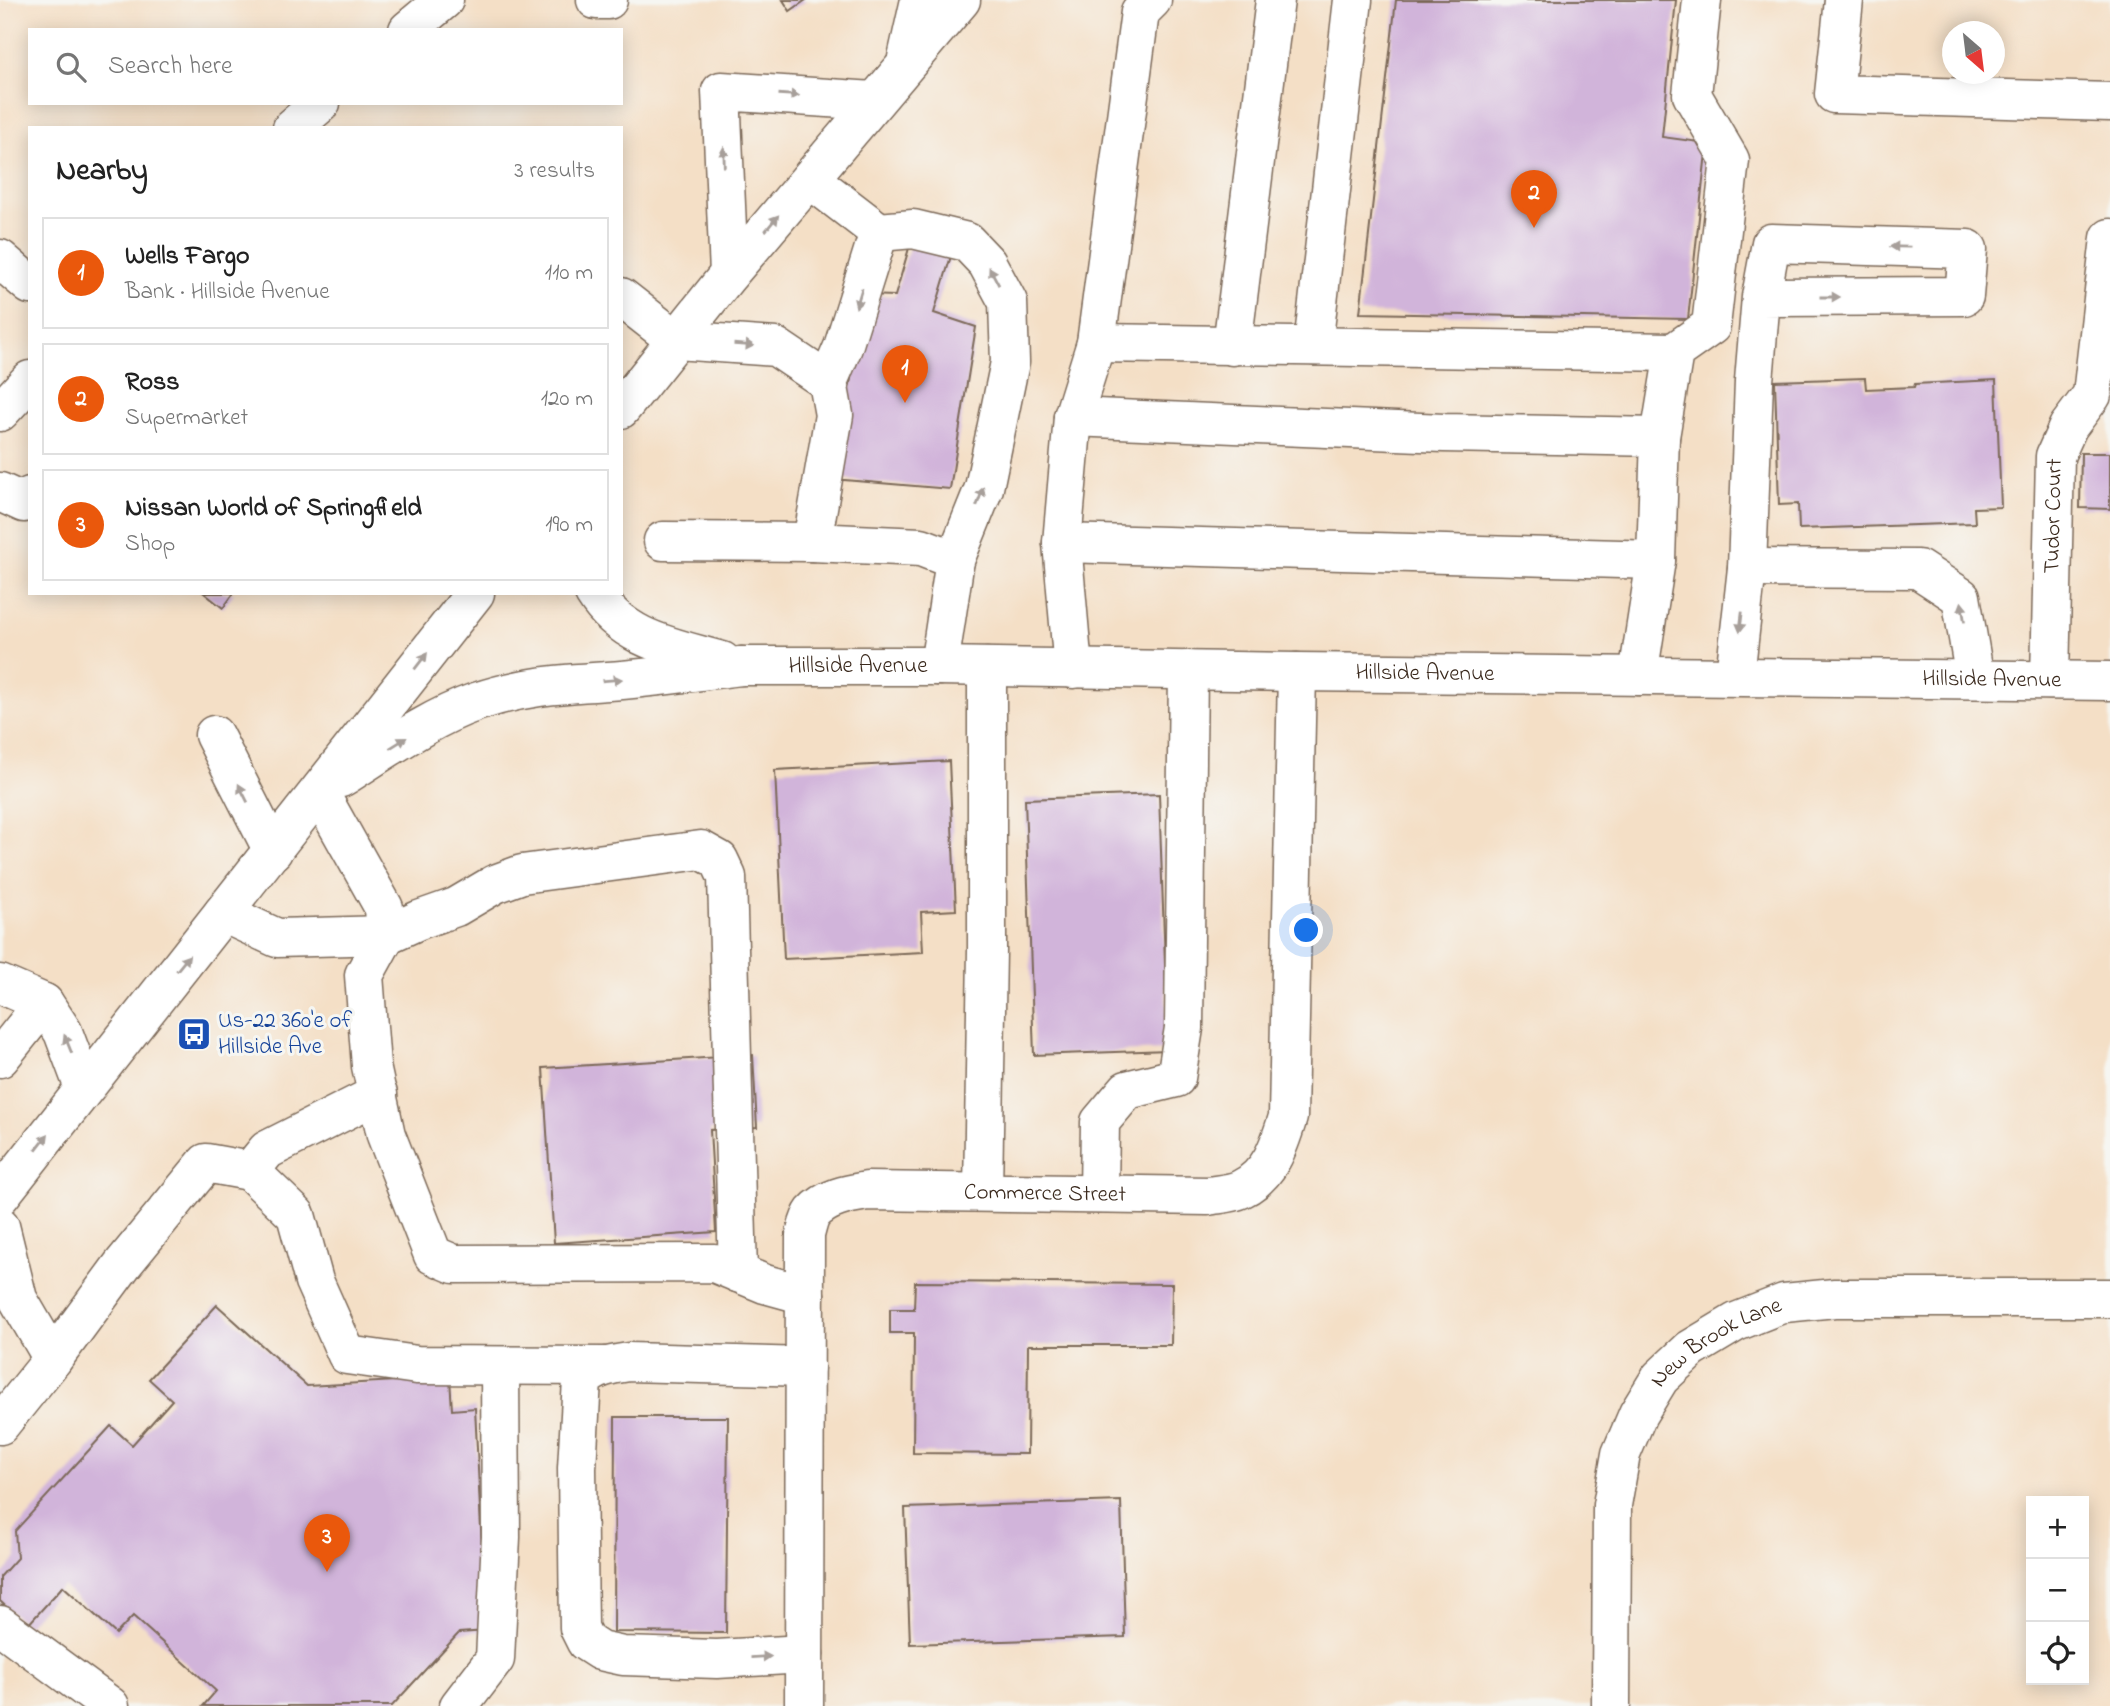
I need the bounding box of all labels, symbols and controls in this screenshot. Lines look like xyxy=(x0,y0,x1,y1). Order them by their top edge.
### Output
north arrow xyxy=(1942,21,2005,84)
search box xyxy=(28,28,623,105)
icon: search xyxy=(52,48,90,86)
text: Search here xyxy=(108,48,233,86)
one-way arrow xyxy=(778,90,800,101)
one-way arrow xyxy=(718,146,729,168)
text: Nearby xyxy=(56,150,148,194)
text: 3 results xyxy=(514,155,595,188)
pin: 2 xyxy=(1511,170,1557,228)
one-way arrow xyxy=(764,214,780,232)
text: Wells Fargo xyxy=(125,238,249,276)
one-way arrow xyxy=(1888,241,1910,252)
text: 1 xyxy=(77,257,85,290)
text: 110 m xyxy=(545,257,593,290)
one-way arrow xyxy=(988,266,1000,286)
text: Bank · Hillside Avenue xyxy=(125,276,330,309)
one-way arrow xyxy=(853,287,863,308)
one-way arrow xyxy=(1819,291,1841,302)
one-way arrow xyxy=(733,340,755,351)
pin: 1 xyxy=(882,345,928,403)
text: Ross xyxy=(125,364,179,402)
text: 2 xyxy=(75,383,87,416)
text: 120 m xyxy=(541,383,593,416)
text: Supermarket xyxy=(125,402,248,435)
street label: Tudor Court xyxy=(2036,458,2071,574)
one-way arrow xyxy=(975,486,986,507)
text: Nissan World of Springfield xyxy=(125,490,422,528)
text: 3 xyxy=(76,509,86,542)
text: 190 m xyxy=(545,509,593,542)
text: Shop xyxy=(125,528,175,561)
one-way arrow xyxy=(1957,601,1968,623)
one-way arrow xyxy=(1736,611,1747,633)
street label: Hillside Avenue xyxy=(789,650,928,683)
one-way arrow xyxy=(414,653,429,671)
street label: Hillside Avenue xyxy=(1355,656,1495,691)
street label: Hillside Avenue xyxy=(1922,662,2062,697)
one-way arrow xyxy=(602,674,624,685)
one-way arrow xyxy=(388,737,407,749)
one-way arrow xyxy=(238,783,249,803)
your location xyxy=(1289,913,1323,947)
one-way arrow xyxy=(175,955,190,973)
place label: Us-22 360'e of Hillside Ave xyxy=(218,1005,352,1064)
bus stop icon: Us-22 360'e of Hillside Ave xyxy=(175,1015,213,1053)
one-way arrow xyxy=(62,1033,73,1054)
one-way arrow xyxy=(34,1133,48,1151)
street label: Commerce Street xyxy=(964,1176,1126,1211)
street label: New Brook Lane xyxy=(1642,1289,1787,1393)
map controls xyxy=(2026,1496,2089,1685)
button: + xyxy=(2026,1496,2089,1559)
pin: 3 xyxy=(304,1514,350,1572)
button: − xyxy=(2026,1559,2089,1622)
button: locate xyxy=(2026,1622,2089,1685)
one-way arrow xyxy=(750,1651,772,1662)

